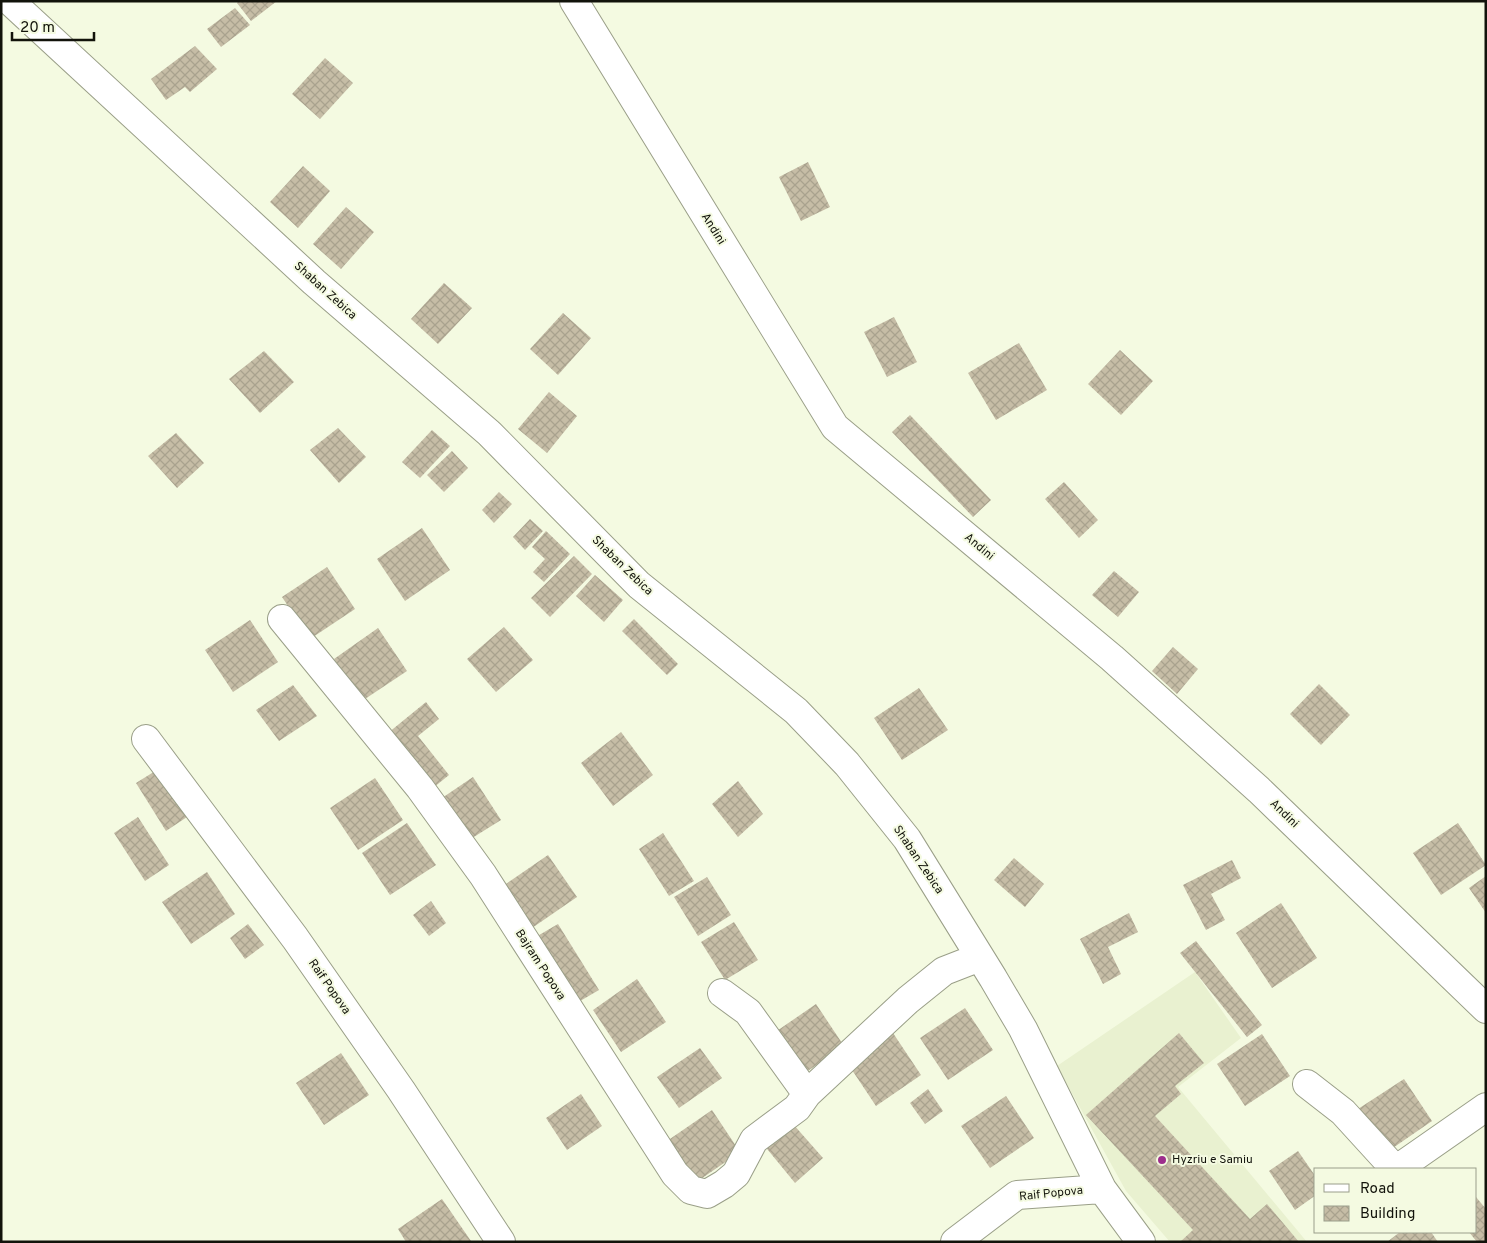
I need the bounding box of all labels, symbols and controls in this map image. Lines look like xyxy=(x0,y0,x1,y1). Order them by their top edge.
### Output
scale bar xyxy=(12,10,95,42)
text: 20 m xyxy=(20,19,55,38)
street label: Andini xyxy=(697,210,729,248)
street label: Shaban Zebica xyxy=(290,259,360,323)
street label: Andini xyxy=(961,530,997,564)
street label: Shaban Zebica xyxy=(588,533,656,599)
street label: Andini xyxy=(1266,796,1302,832)
street label: Shaban Zebica xyxy=(889,823,947,897)
street label: Bajram Popova xyxy=(511,926,569,1004)
street label: Raif Popova xyxy=(304,956,354,1018)
place label: Hyzriu e Samiu xyxy=(1172,1152,1253,1168)
marker: Hyzriu e Samiu xyxy=(1156,1154,1168,1166)
legend xyxy=(1314,1168,1477,1233)
text: Road xyxy=(1360,1180,1395,1199)
street label: Raif Popova xyxy=(1018,1183,1084,1205)
text: Building xyxy=(1360,1205,1415,1224)

